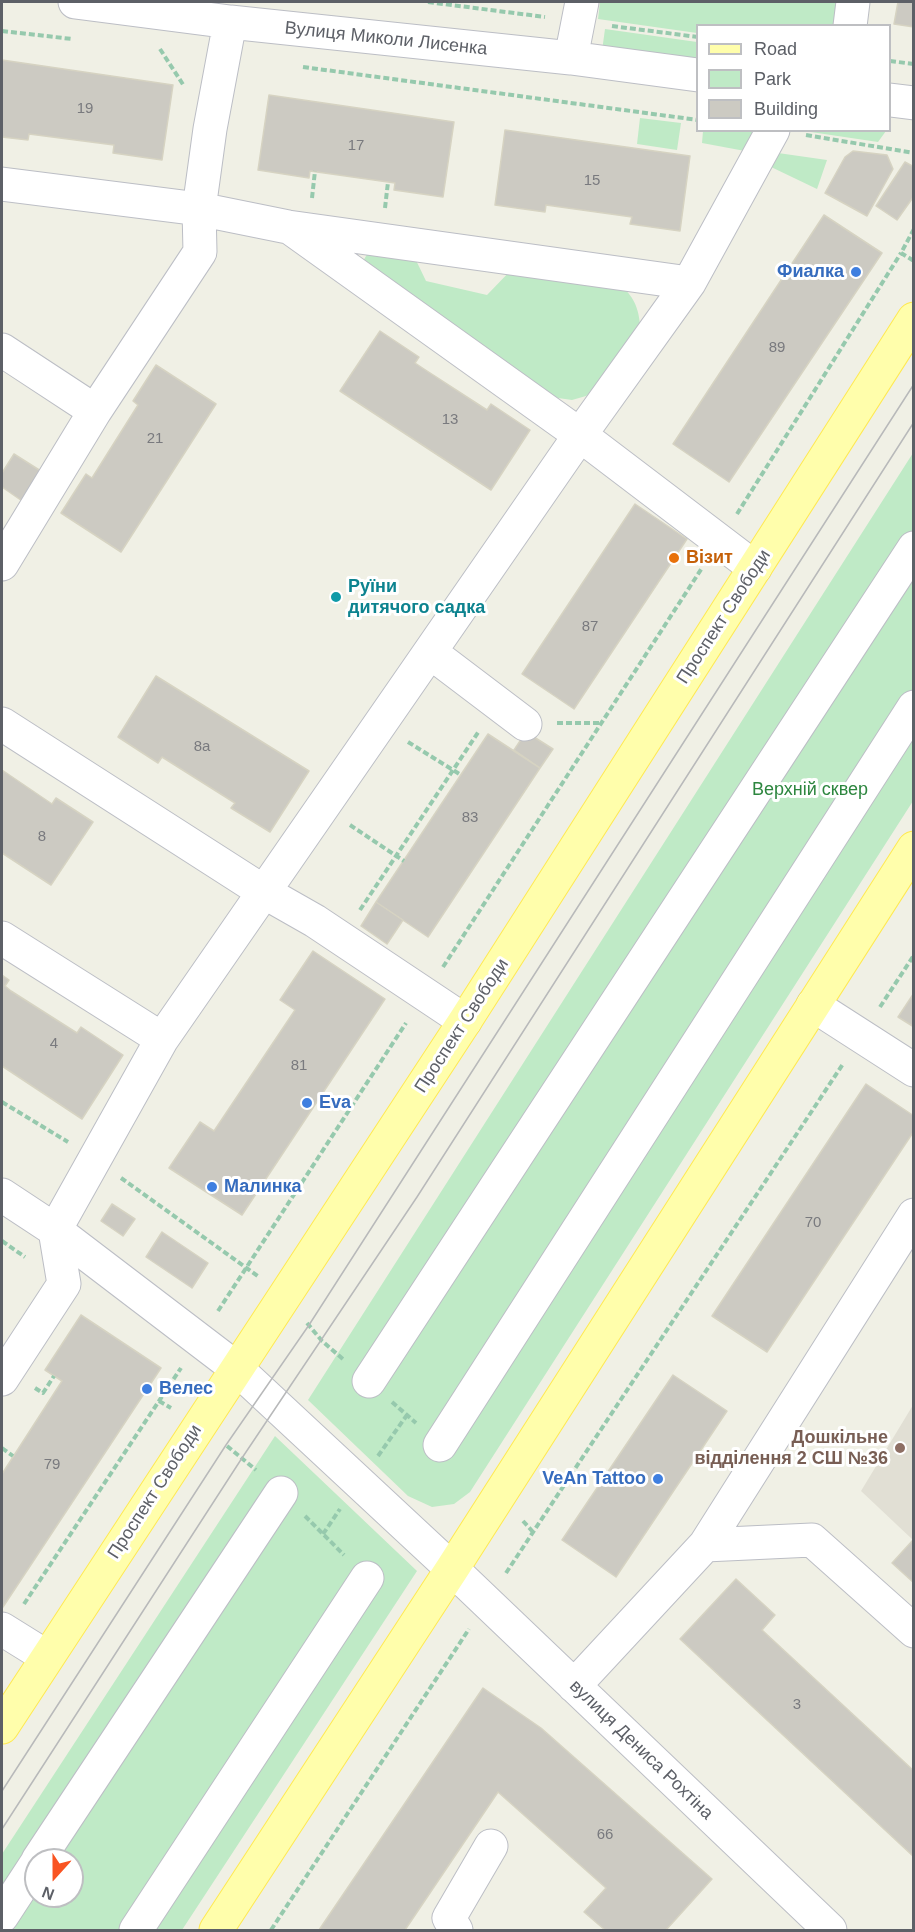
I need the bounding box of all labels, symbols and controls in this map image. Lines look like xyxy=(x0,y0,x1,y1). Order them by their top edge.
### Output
street label: Вулиця Миколи Лисенка xyxy=(284,18,488,60)
legend xyxy=(696,24,891,132)
text: Road xyxy=(754,39,797,59)
text: Park xyxy=(754,69,791,89)
text: Building xyxy=(754,99,818,119)
house number: 19 xyxy=(77,100,93,118)
house number: 17 xyxy=(348,137,364,155)
house number: 15 xyxy=(584,172,600,190)
place label: Фиалка xyxy=(777,261,844,283)
marker: Фиалка xyxy=(849,265,863,279)
house number: 89 xyxy=(769,339,785,357)
house number: 13 xyxy=(442,411,458,429)
house number: 21 xyxy=(147,430,163,448)
street label: Проспект Свободи xyxy=(672,546,776,688)
place label: Візит xyxy=(686,547,733,569)
marker: Візит xyxy=(667,551,681,565)
place label: Руїни дитячого садка xyxy=(348,576,485,618)
marker: Руїни дитячого садка xyxy=(329,590,343,604)
house number: 87 xyxy=(582,618,598,636)
house number: 8а xyxy=(194,738,210,756)
park label: Верхній сквер xyxy=(752,779,868,801)
house number: 83 xyxy=(462,809,478,827)
house number: 8 xyxy=(38,828,46,846)
street label: Проспект Свободи xyxy=(410,955,514,1097)
house number: 4 xyxy=(50,1035,58,1053)
house number: 81 xyxy=(291,1057,307,1075)
place label: Eva xyxy=(319,1092,351,1114)
marker: Eva xyxy=(300,1096,314,1110)
place label: Малинка xyxy=(224,1176,302,1198)
marker: Малинка xyxy=(205,1180,219,1194)
house number: 70 xyxy=(805,1214,821,1232)
place label: Велес xyxy=(159,1378,213,1400)
marker: Велес xyxy=(140,1382,154,1396)
street label: Проспект Свободи xyxy=(103,1421,207,1563)
place label: Дошкільне відділення 2 СШ №36 xyxy=(694,1427,888,1470)
marker: Дошкільне відділення 2 СШ №36 xyxy=(893,1441,907,1455)
house number: 79 xyxy=(44,1456,60,1474)
place label: VeAn Tattoo xyxy=(542,1468,646,1490)
marker: VeAn Tattoo xyxy=(651,1472,665,1486)
street label: вулиця Дениса Рохтіна xyxy=(565,1676,717,1824)
house number: 3 xyxy=(793,1696,801,1714)
house number: 66 xyxy=(597,1826,613,1844)
north arrow xyxy=(24,1848,84,1908)
text: N xyxy=(40,1883,57,1903)

